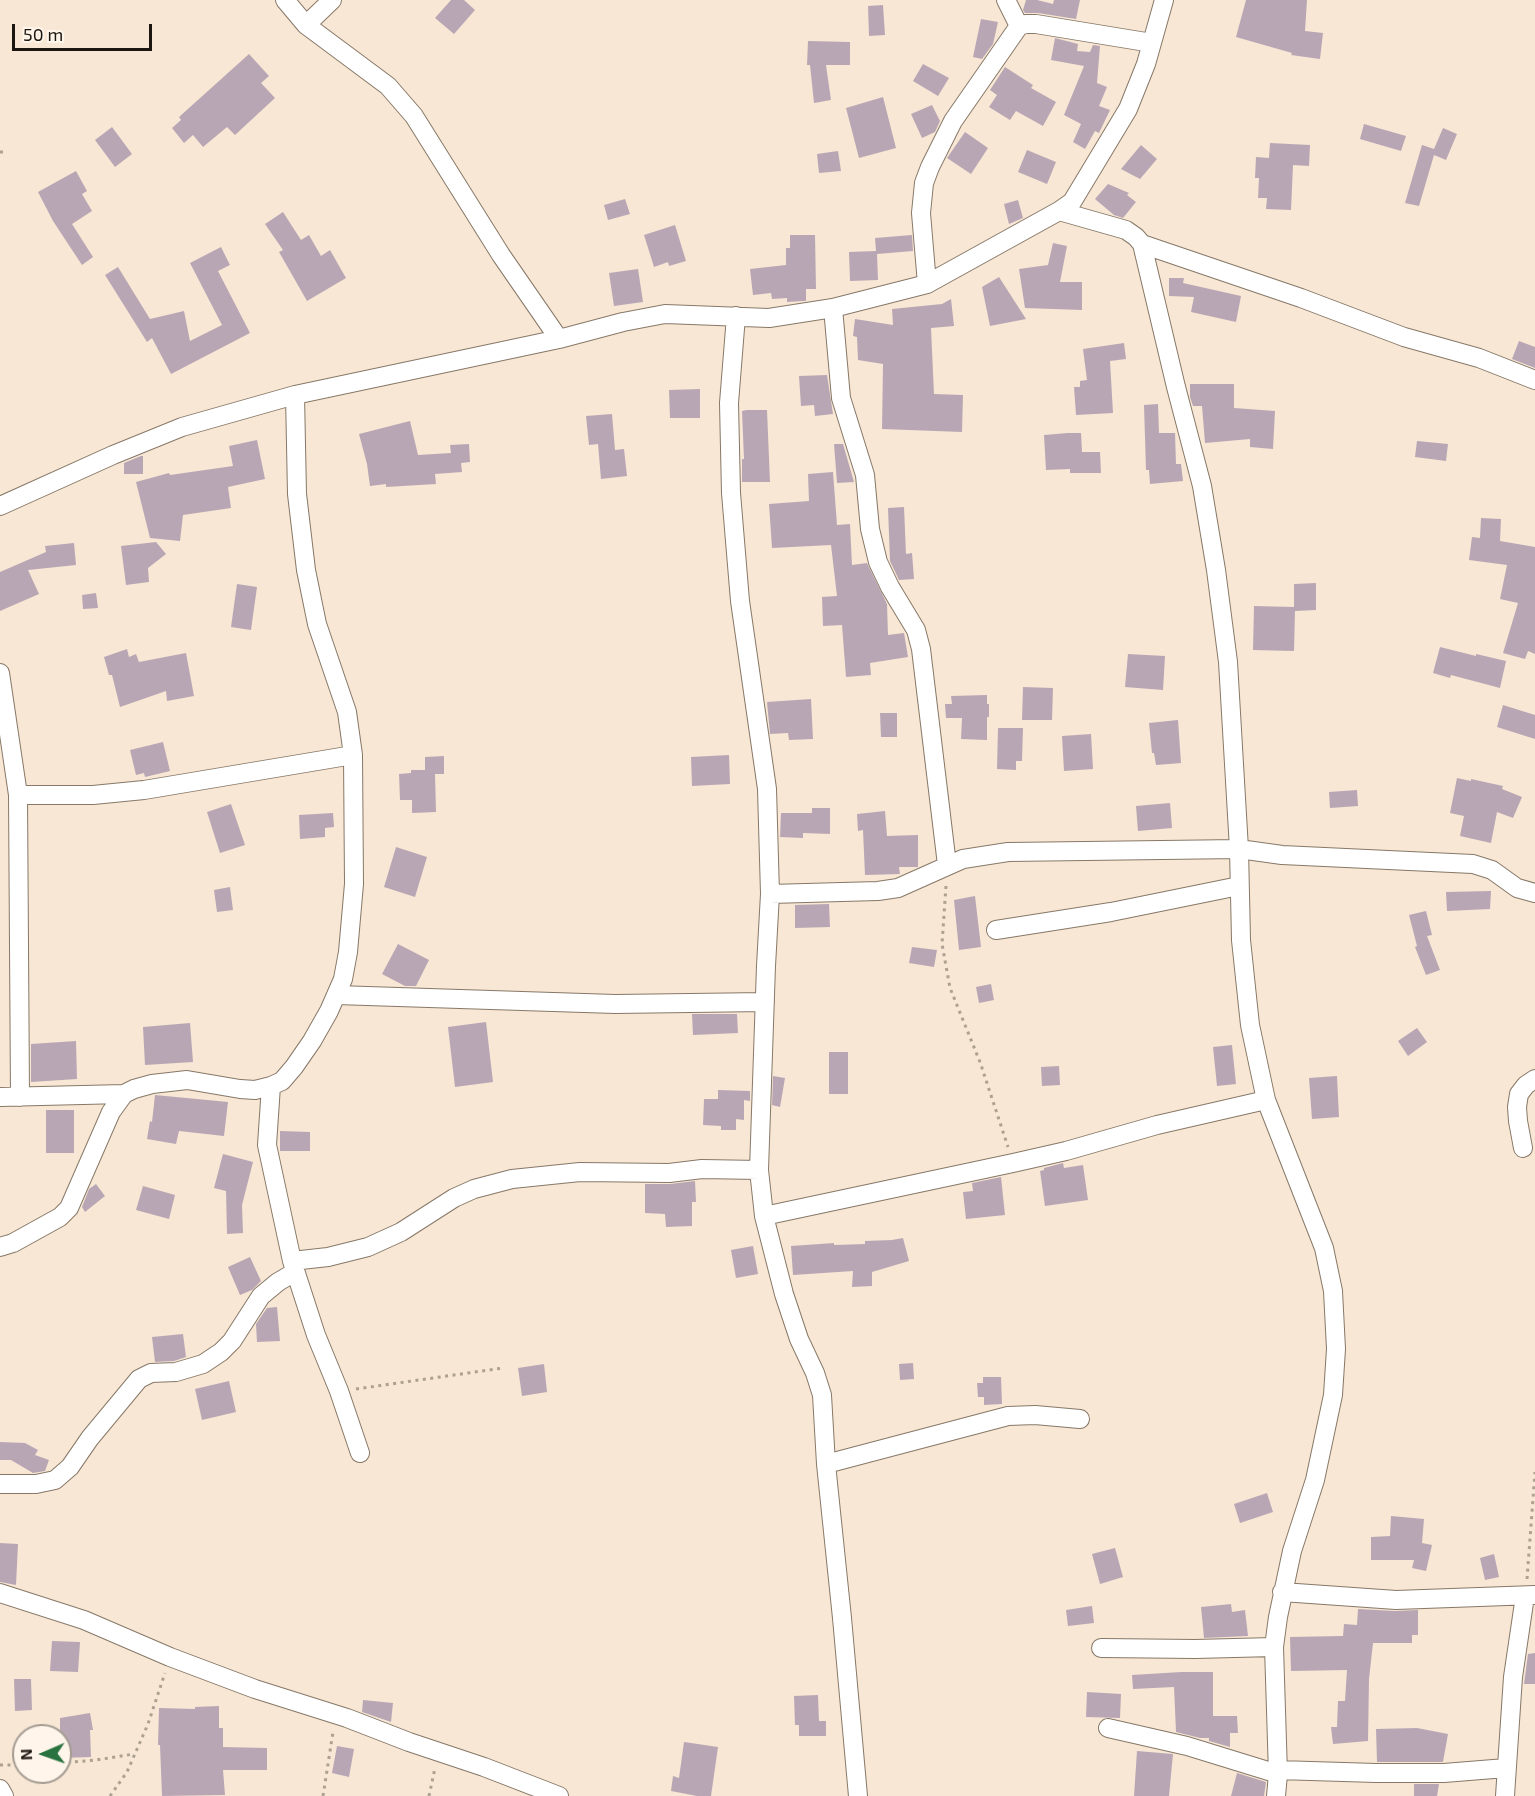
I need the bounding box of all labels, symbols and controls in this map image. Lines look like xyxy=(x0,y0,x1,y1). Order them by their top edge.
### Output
scale bar xyxy=(15,12,154,50)
text: 50 m xyxy=(23,23,63,45)
north arrow xyxy=(12,1724,72,1784)
text: N xyxy=(16,1748,35,1761)

